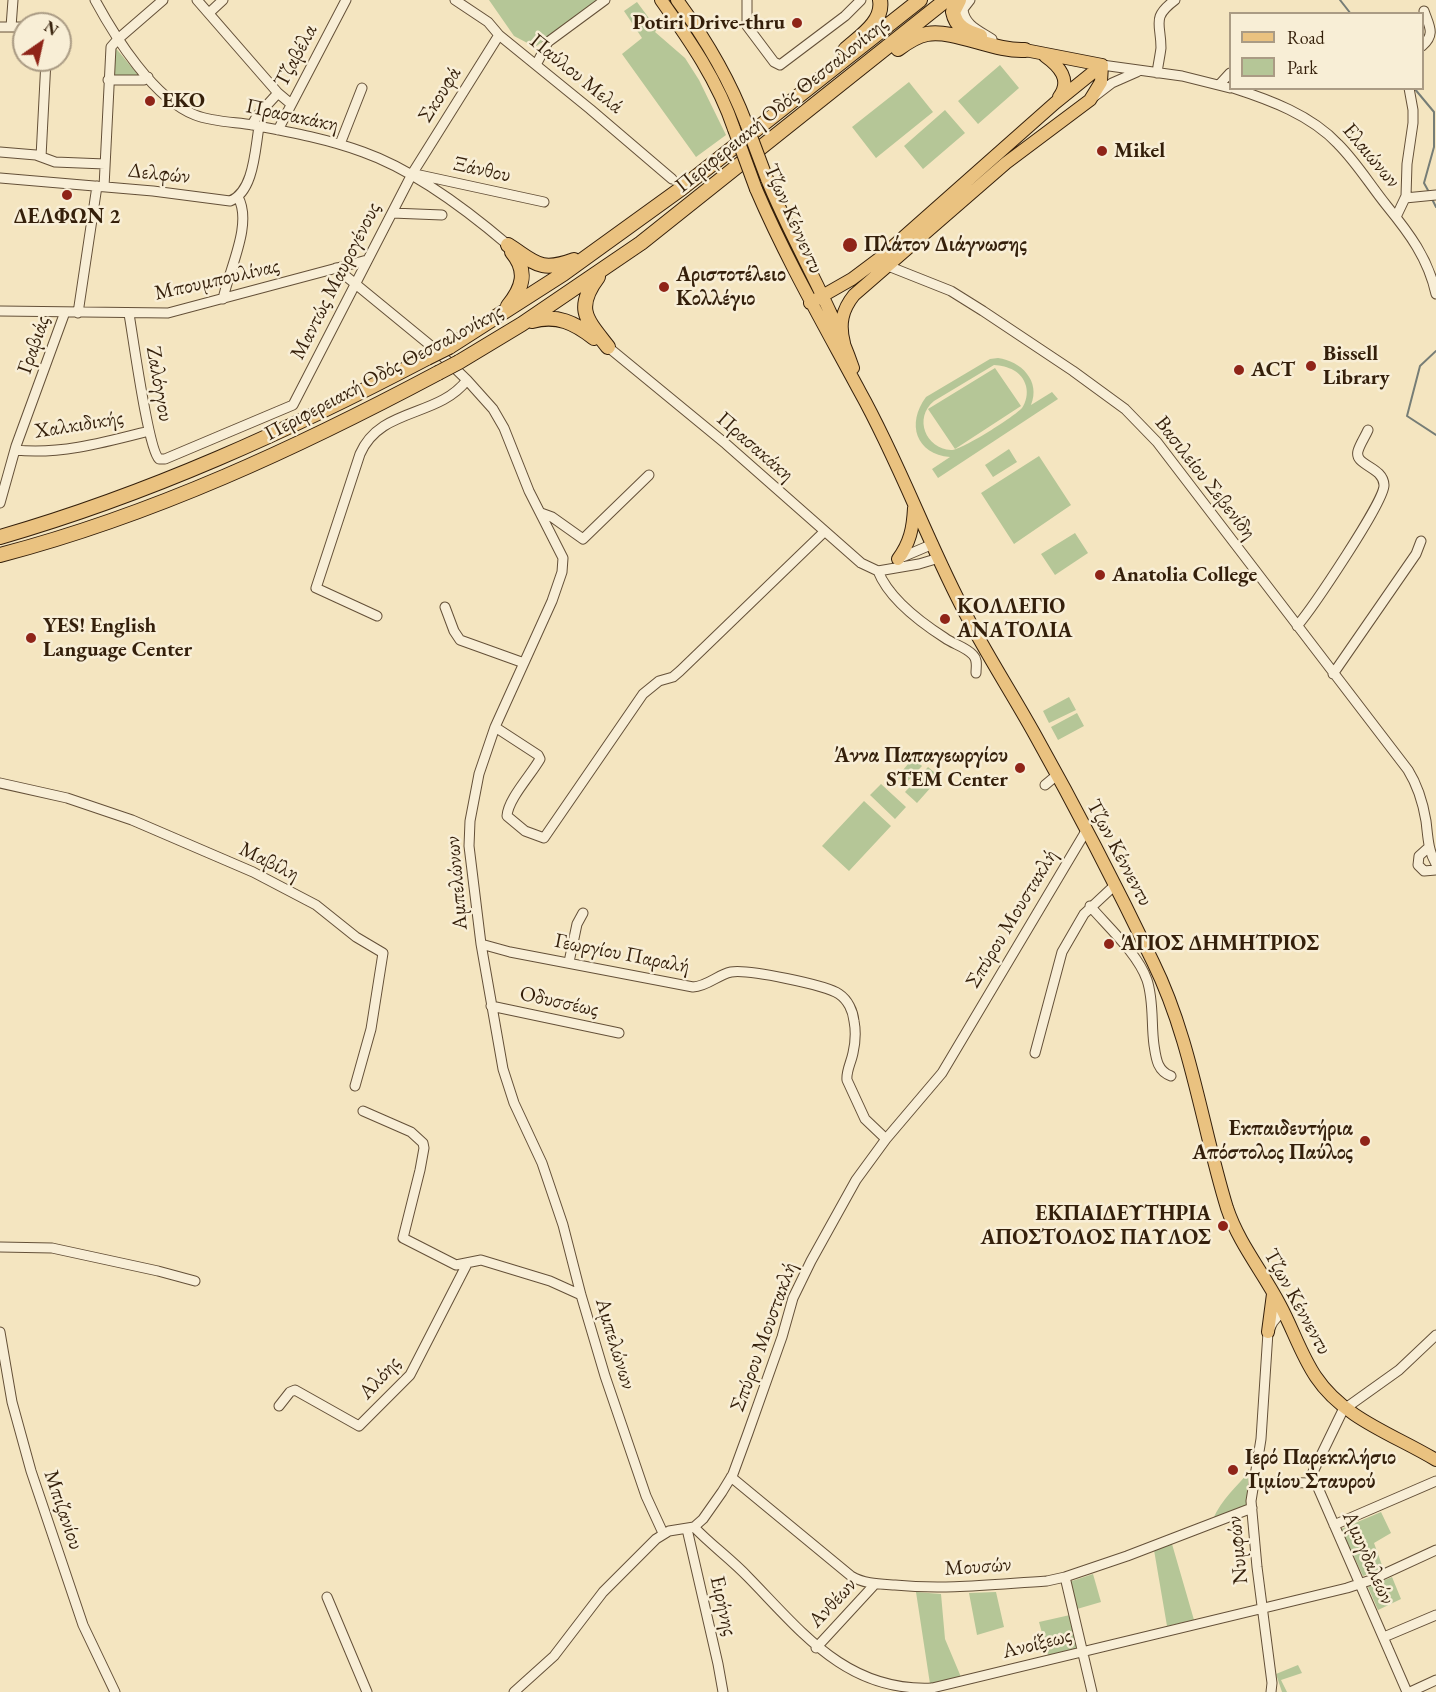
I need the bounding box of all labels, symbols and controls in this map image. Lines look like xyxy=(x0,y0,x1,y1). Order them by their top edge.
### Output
place label: Potiri Drive-thru xyxy=(633,10,785,36)
street label: Περιφερειακή Οδός Θεσσαλονίκης xyxy=(670,11,894,199)
north arrow xyxy=(12,12,72,72)
legend xyxy=(1229,12,1424,90)
text: N xyxy=(40,16,62,41)
marker: Potiri Drive-thru xyxy=(790,16,804,30)
street label: Τζαβέλα xyxy=(269,20,323,92)
text: Road xyxy=(1287,26,1325,49)
street label: Παύλου Μελά xyxy=(524,29,628,119)
text: Park xyxy=(1287,56,1318,79)
street label: Σκουφά xyxy=(413,63,467,127)
place label: EKO xyxy=(162,88,205,114)
marker: EKO xyxy=(143,94,157,108)
street label: Πρασακάκη xyxy=(243,94,341,138)
street label: Ελαιώνων xyxy=(1337,118,1405,194)
place label: Mikel xyxy=(1114,138,1165,164)
marker: Mikel xyxy=(1095,144,1109,158)
street label: Ξάνθου xyxy=(451,152,513,188)
street label: Δελφών xyxy=(127,158,191,190)
street label: Τζων Κέννεντυ xyxy=(758,160,828,278)
marker: ΔΕΛΦΩΝ 2 xyxy=(60,188,74,202)
street label: Μαντώς Μαυρογένους xyxy=(286,198,386,364)
place label: ΔΕΛΦΩΝ 2 xyxy=(14,204,120,230)
place label: Πλάτον Διάγνωσης xyxy=(864,232,1027,258)
marker: Πλάτον Διάγνωσης xyxy=(841,236,859,254)
street label: Μπουμπουλίνας xyxy=(152,253,282,307)
place label: Αριστοτέλειο Κολλέγιο xyxy=(676,262,786,312)
marker: Αριστοτέλειο Κολλέγιο xyxy=(657,280,671,294)
street label: Περιφερειακή Οδός Θεσσαλονίκης xyxy=(260,299,508,447)
street label: Γραβιάς xyxy=(12,313,56,377)
place label: Bissell Library xyxy=(1323,341,1390,391)
street label: Ζαλόγγου xyxy=(140,344,178,424)
place label: ACT xyxy=(1251,357,1295,383)
marker: Bissell Library xyxy=(1304,359,1318,373)
marker: ACT xyxy=(1232,363,1246,377)
street label: Χαλκιδικής xyxy=(33,406,125,444)
street label: Πρασακάκη xyxy=(711,407,799,487)
street label: Βασιλείου Σεβενίδη xyxy=(1149,411,1261,545)
place label: Anatolia College xyxy=(1112,562,1257,588)
marker: Anatolia College xyxy=(1093,568,1107,582)
place label: ΚΟΛΛΕΓΙΟ ΑΝΑΤΟΛΙΑ xyxy=(957,594,1072,644)
marker: ΚΟΛΛΕΓΙΟ ΑΝΑΤΟΛΙΑ xyxy=(938,612,952,626)
place label: YES! English Language Center xyxy=(43,613,192,663)
marker: YES! English Language Center xyxy=(24,631,38,645)
place label: Άννα Παπαγεωργίου STEM Center xyxy=(834,743,1008,793)
marker: Άννα Παπαγεωργίου STEM Center xyxy=(1013,761,1027,775)
street label: Τζων Κέννεντυ xyxy=(1080,795,1158,911)
street label: Αμπελώνων xyxy=(440,835,474,931)
street label: Μαβίλη xyxy=(235,837,303,887)
street label: Σπύρου Μουστακλή xyxy=(961,845,1063,993)
street label: Γεωργίου Παραλή xyxy=(552,929,692,979)
place label: ΆΓΙΟΣ ΔΗΜΗΤΡΙΟΣ xyxy=(1121,931,1319,957)
marker: ΆΓΙΟΣ ΔΗΜΗΤΡΙΟΣ xyxy=(1102,937,1116,951)
street label: Οδυσσέως xyxy=(517,981,601,1023)
place label: Εκπαιδευτήρια Απόστολος Παύλος xyxy=(1192,1116,1353,1166)
marker: Εκπαιδευτήρια Απόστολος Παύλος xyxy=(1358,1134,1372,1148)
place label: ΕΚΠΑΙΔΕΥΤΗΡΙΑ ΑΠΟΣΤΟΛΟΣ ΠΑΥΛΟΣ xyxy=(980,1201,1211,1251)
marker: ΕΚΠΑΙΔΕΥΤΗΡΙΑ ΑΠΟΣΤΟΛΟΣ ΠΑΥΛΟΣ xyxy=(1216,1219,1230,1233)
street label: Τζων Κέννεντυ xyxy=(1258,1245,1336,1359)
street label: Σπύρου Μουστακλή xyxy=(725,1259,803,1415)
street label: Αμπελώνων xyxy=(589,1295,641,1393)
street label: Αλόης xyxy=(354,1351,406,1405)
place label: Ιερό Παρεκκλήσιο Τιμίου Σταυρού xyxy=(1245,1445,1396,1495)
marker: Ιερό Παρεκκλήσιο Τιμίου Σταυρού xyxy=(1226,1463,1240,1477)
street label: Μπιζανίου xyxy=(38,1467,88,1553)
street label: Αμυγδαλεών xyxy=(1336,1507,1400,1609)
street label: Νυμφών xyxy=(1222,1515,1254,1585)
street label: Μουσών xyxy=(944,1552,1012,1582)
street label: Ανθέων xyxy=(804,1573,862,1633)
street label: Ειρήνης xyxy=(704,1574,742,1638)
street label: Ανοίξεως xyxy=(1000,1623,1074,1665)

